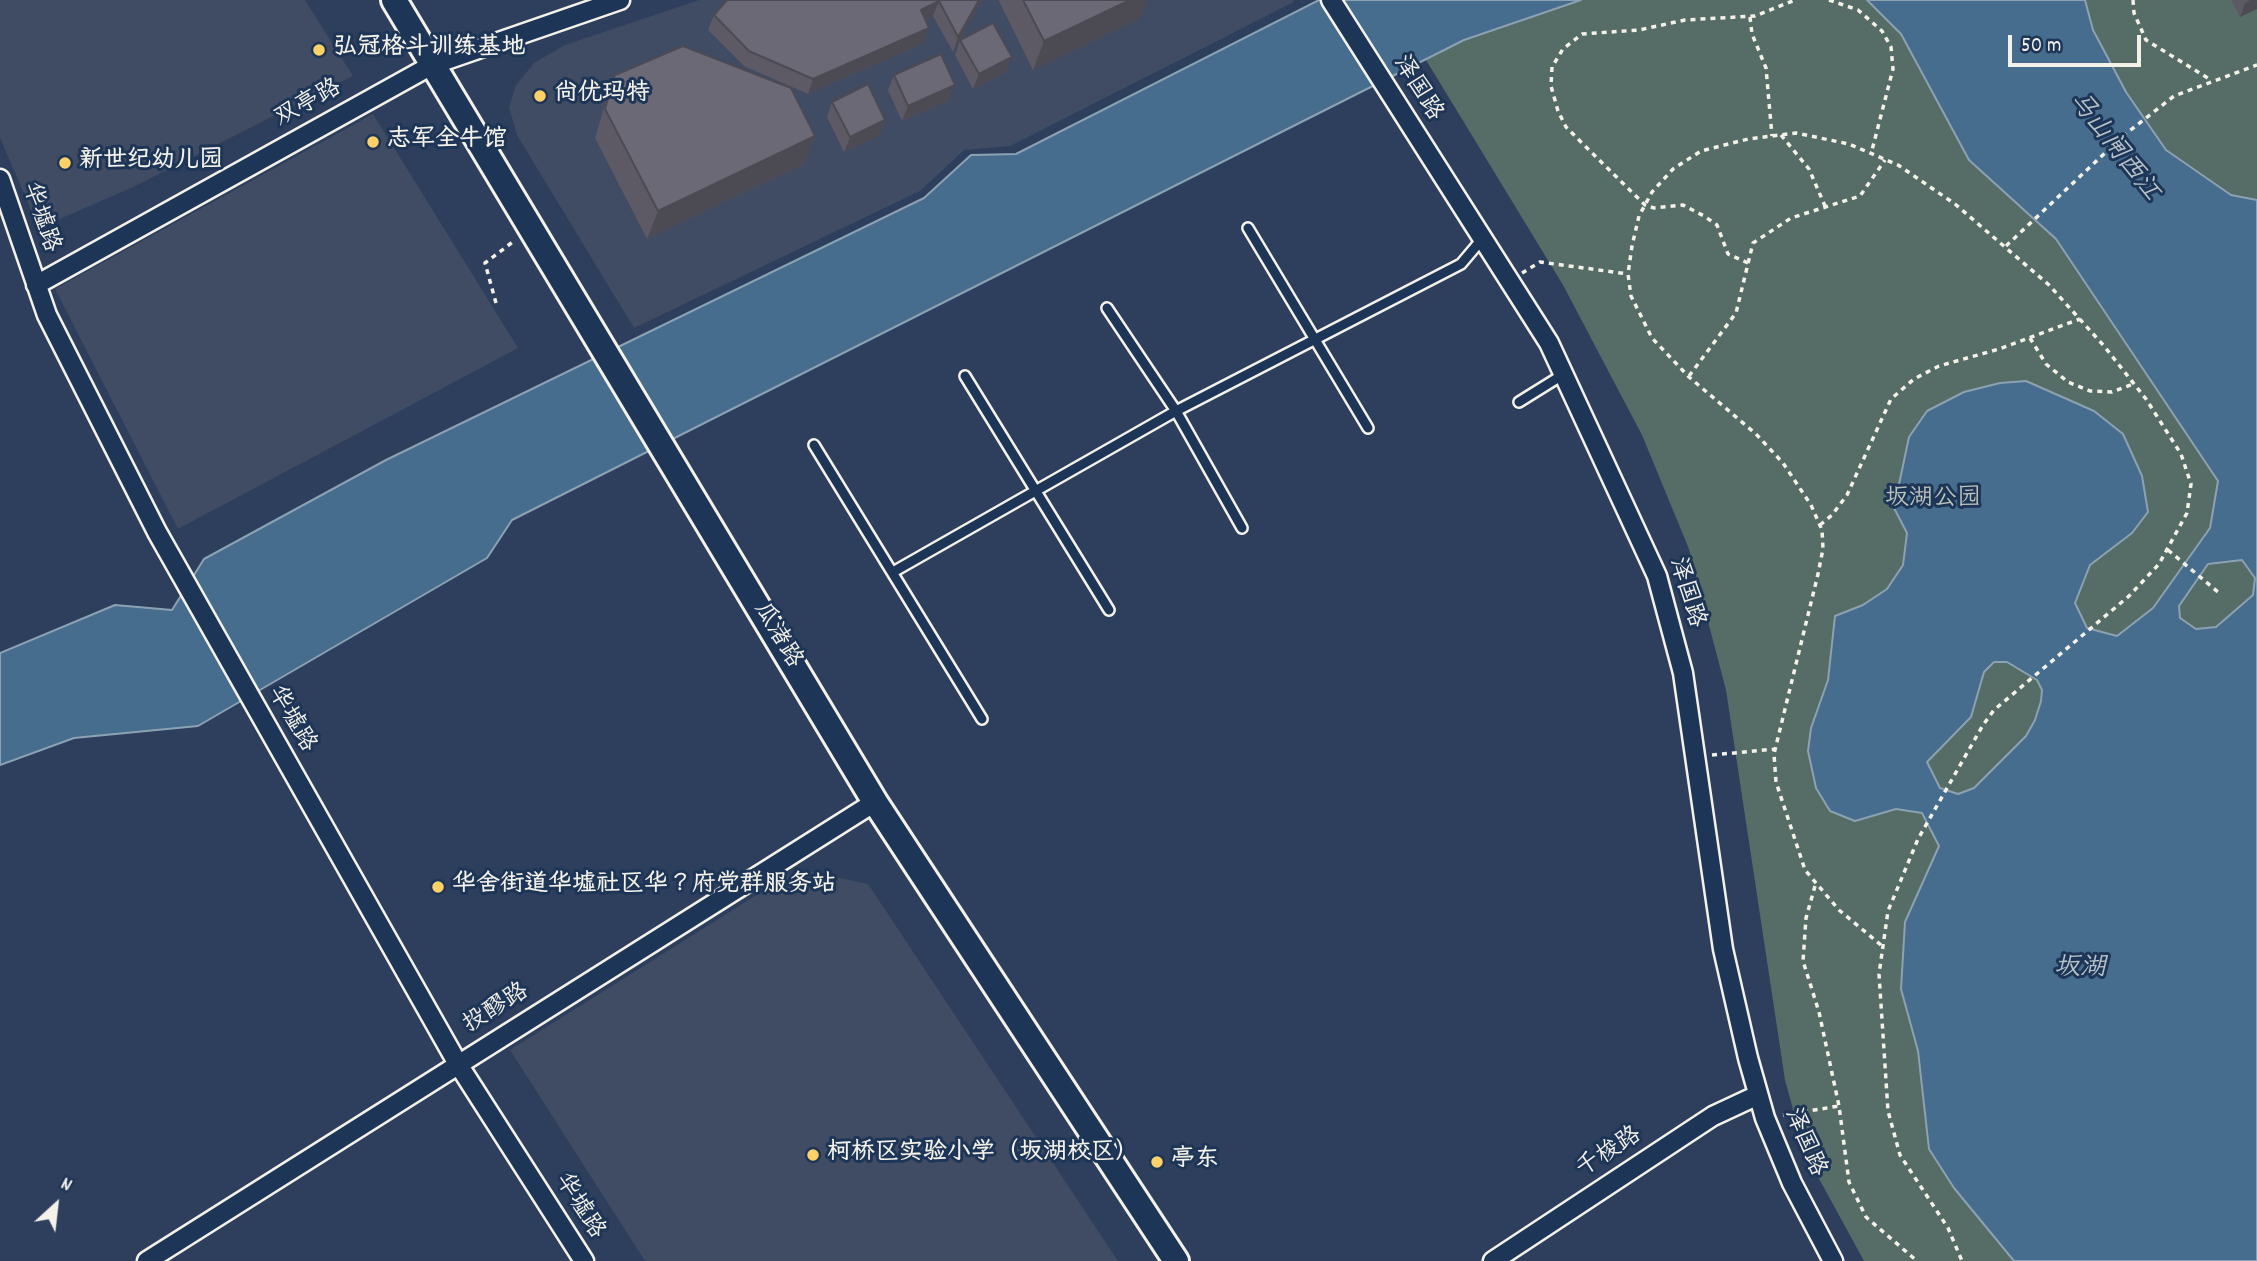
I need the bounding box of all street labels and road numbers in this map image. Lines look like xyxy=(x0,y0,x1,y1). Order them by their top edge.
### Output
street label: 泽国路 xyxy=(1385,51,1447,127)
street label: 双亭路 xyxy=(271,75,347,135)
street label: 华墟路 xyxy=(14,179,64,257)
street label: 泽国路 xyxy=(1661,554,1709,632)
street label: 瓜渚路 xyxy=(745,598,807,674)
street label: 华墟路 xyxy=(260,682,320,758)
street label: 投醪路 xyxy=(459,979,535,1041)
street label: 泽国路 xyxy=(1776,1104,1830,1182)
street label: 千梭路 xyxy=(1572,1122,1648,1186)
street label: 华墟路 xyxy=(547,1169,609,1245)

